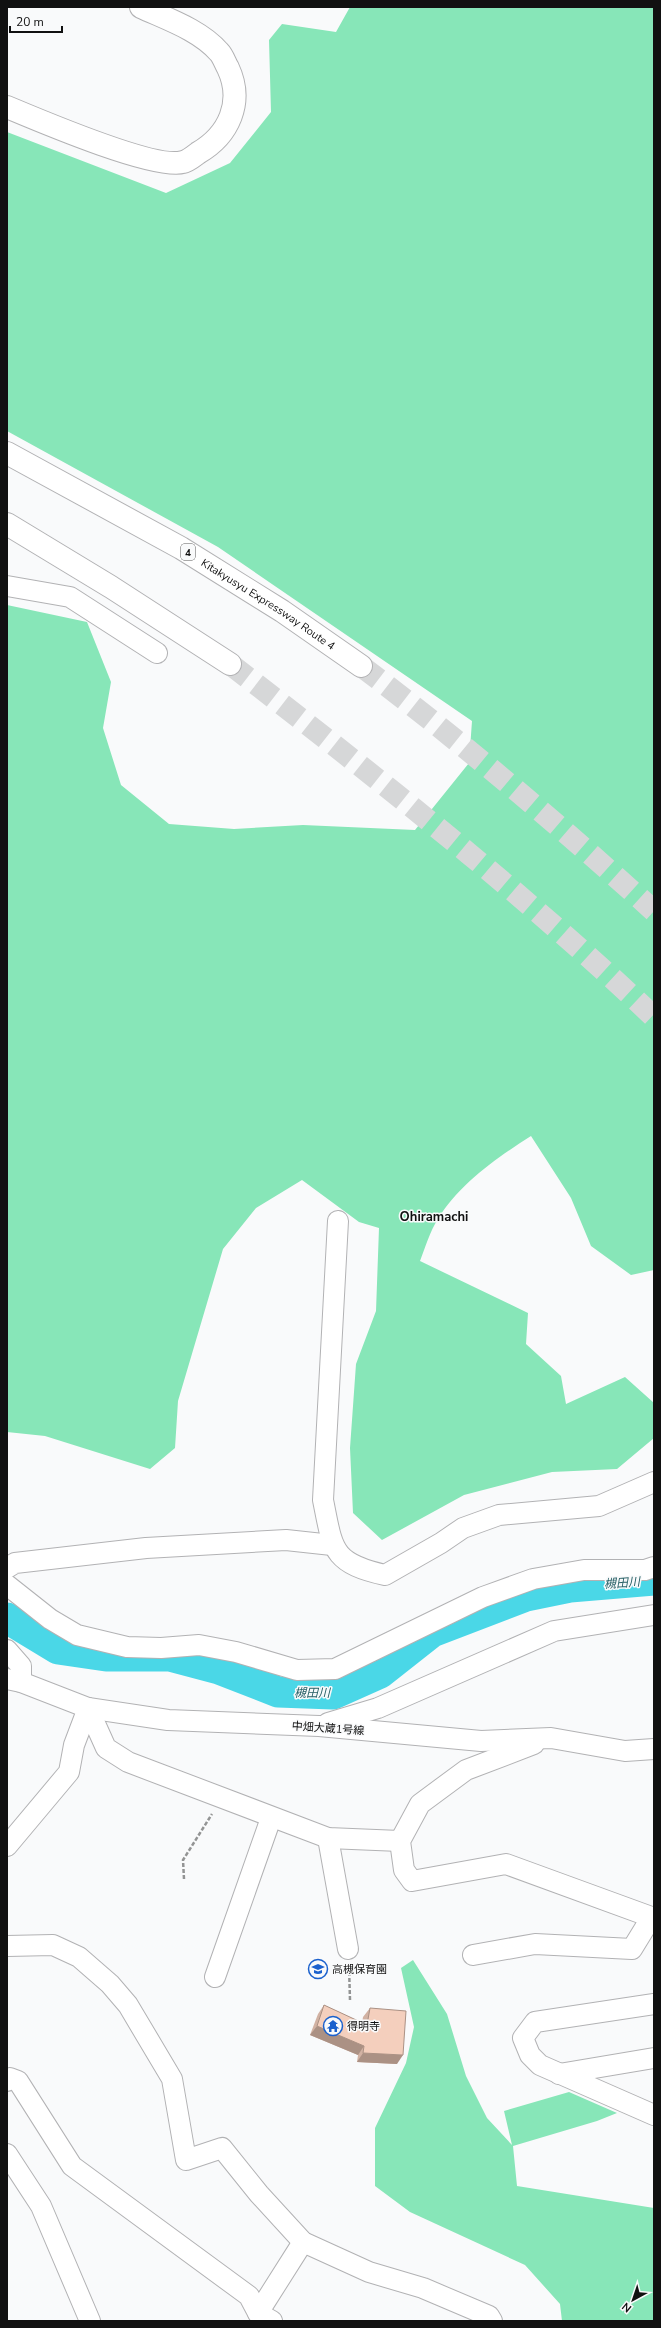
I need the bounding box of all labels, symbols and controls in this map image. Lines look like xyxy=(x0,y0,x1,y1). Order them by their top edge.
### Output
scale bar xyxy=(10,8,62,34)
text: 20 m xyxy=(16,14,44,30)
road number: 4 xyxy=(181,544,195,560)
street label: Kitakyusyu Expressway Route 4 xyxy=(198,555,338,654)
district label: Ohiramachi xyxy=(400,1208,468,1226)
water label: 槻田川 xyxy=(603,1574,643,1592)
water label: 槻田川 xyxy=(294,1685,332,1701)
street label: 中畑大蔵1号線 xyxy=(291,1718,365,1739)
school or university icon: 高槻保育園 xyxy=(307,1958,329,1980)
place label: 高槻保育園 xyxy=(332,1962,387,1977)
temple icon: 得明寺 xyxy=(322,2015,344,2037)
place label: 得明寺 xyxy=(347,2019,380,2034)
north arrow xyxy=(613,2280,653,2320)
text: N xyxy=(619,2299,635,2316)

